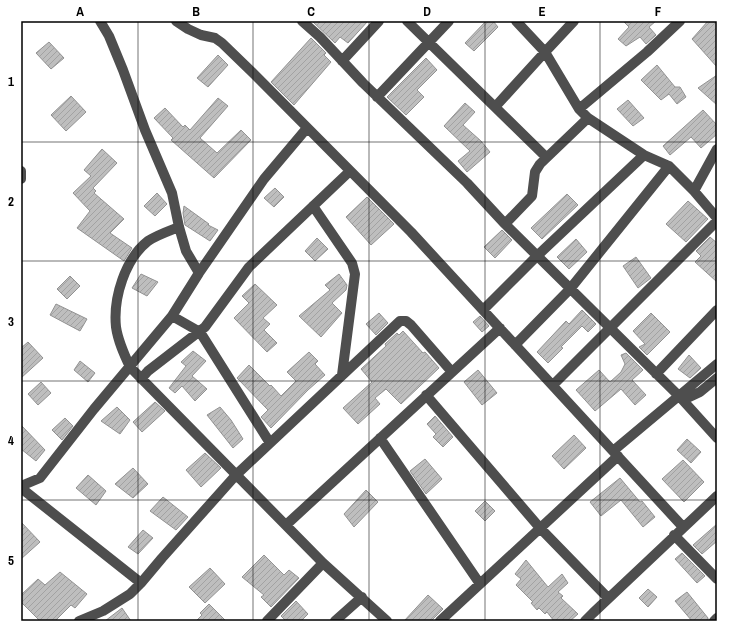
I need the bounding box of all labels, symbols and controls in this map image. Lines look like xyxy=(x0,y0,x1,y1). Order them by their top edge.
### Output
text: A xyxy=(76,3,84,20)
text: B xyxy=(192,3,200,20)
text: C xyxy=(307,3,315,20)
text: D xyxy=(423,3,431,20)
text: E xyxy=(538,3,546,20)
text: F xyxy=(655,3,662,20)
text: 1 xyxy=(8,73,14,90)
text: 2 xyxy=(8,193,14,210)
text: 3 xyxy=(8,313,14,330)
text: 4 xyxy=(8,432,14,449)
text: 5 xyxy=(8,552,14,569)

